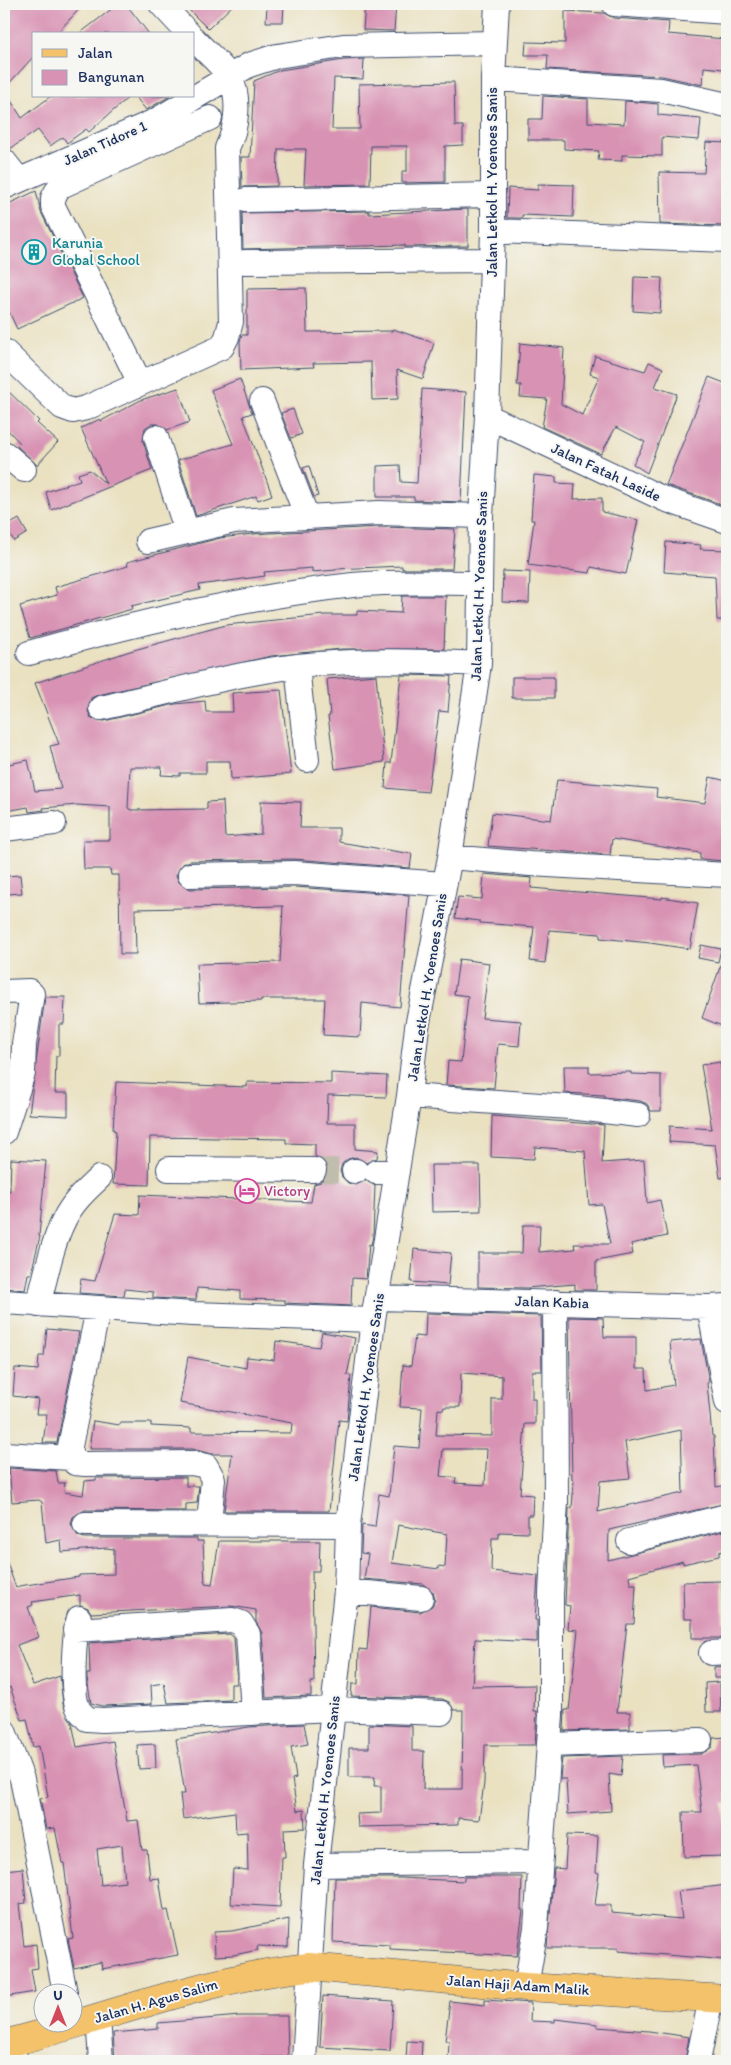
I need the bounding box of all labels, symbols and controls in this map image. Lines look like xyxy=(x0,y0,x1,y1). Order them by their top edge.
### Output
legend xyxy=(32,32,195,98)
text: Jalan xyxy=(78,44,112,62)
text: Bangunan xyxy=(78,68,145,86)
street label: Jalan Letkol H. Yoenoes Sanis xyxy=(483,87,501,277)
street label: Jalan Tidore 1 xyxy=(61,117,149,169)
place label: Karunia Global School xyxy=(52,234,141,269)
building icon: Karunia Global School xyxy=(21,239,47,265)
street label: Jalan Fatah Laside xyxy=(548,439,664,505)
street label: Jalan Letkol H. Yoenoes Sanis xyxy=(467,490,491,681)
street label: Jalan Letkol H. Yoenoes Sanis xyxy=(403,891,451,1082)
hotel icon: Victory xyxy=(234,1178,260,1204)
place label: Victory xyxy=(264,1182,310,1200)
street label: Jalan Letkol H. Yoenoes Sanis xyxy=(344,1291,388,1482)
street label: Jalan Kabia xyxy=(515,1292,590,1312)
street label: Jalan Letkol H. Yoenoes Sanis xyxy=(306,1694,344,1885)
street label: Jalan Haji Adam Malik xyxy=(446,1971,590,1999)
street label: Jalan H. Agus Salim xyxy=(92,1975,220,2027)
north arrow xyxy=(32,1982,82,2032)
text: U xyxy=(53,1987,63,2004)

